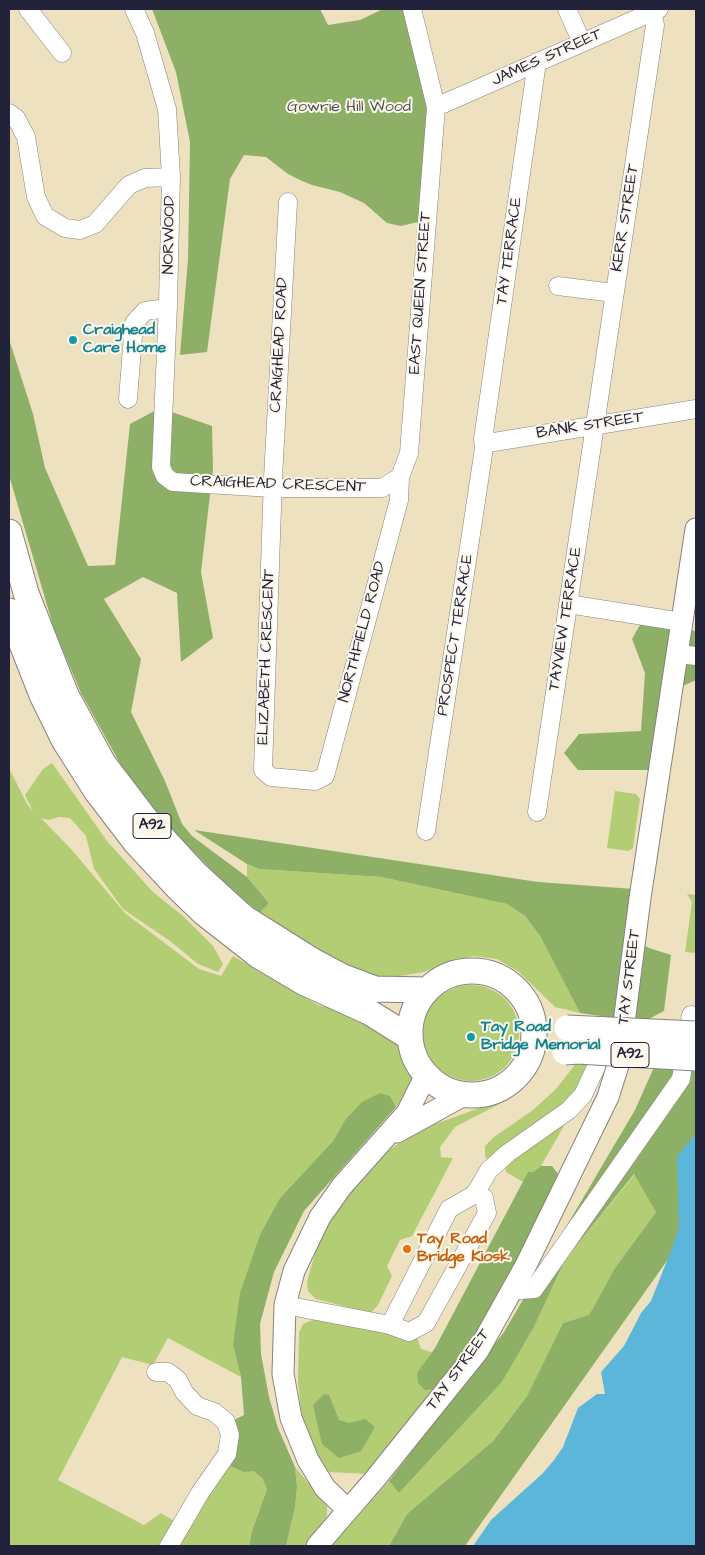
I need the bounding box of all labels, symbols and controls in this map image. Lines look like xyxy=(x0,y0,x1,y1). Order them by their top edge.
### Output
street label: JAMES STREET xyxy=(489,25,605,91)
park label: Gowrie Hill Wood xyxy=(287,98,411,118)
street label: KERR STREET xyxy=(608,163,644,273)
street label: NORWOOD xyxy=(160,195,180,275)
street label: TAY TERRACE xyxy=(493,196,527,306)
street label: EAST QUEEN STREET xyxy=(406,211,436,375)
street label: CRAIGHEAD ROAD xyxy=(267,277,293,413)
place label: Craighead Care Home xyxy=(83,321,166,359)
marker: Craighead Care Home xyxy=(67,334,79,346)
street label: BANK STREET xyxy=(535,408,645,444)
street label: CRAIGHEAD CRESCENT xyxy=(190,472,366,498)
street label: TAYVIEW TERRACE xyxy=(545,546,587,692)
street label: PROSPECT TERRACE xyxy=(434,553,478,717)
street label: NORTHFIELD ROAD xyxy=(335,559,391,705)
street label: ELIZABETH CRESCENT xyxy=(254,569,280,745)
road number: A92 xyxy=(133,814,171,838)
street label: TAY STREET xyxy=(615,928,645,1026)
place label: Tay Road Bridge Memorial xyxy=(481,1018,600,1056)
marker: Tay Road Bridge Memorial xyxy=(465,1031,477,1043)
road number: A92 xyxy=(611,1042,649,1068)
place label: Tay Road Bridge Kiosk xyxy=(417,1230,510,1268)
marker: Tay Road Bridge Kiosk xyxy=(401,1243,413,1255)
street label: TAY STREET xyxy=(423,1326,495,1414)

